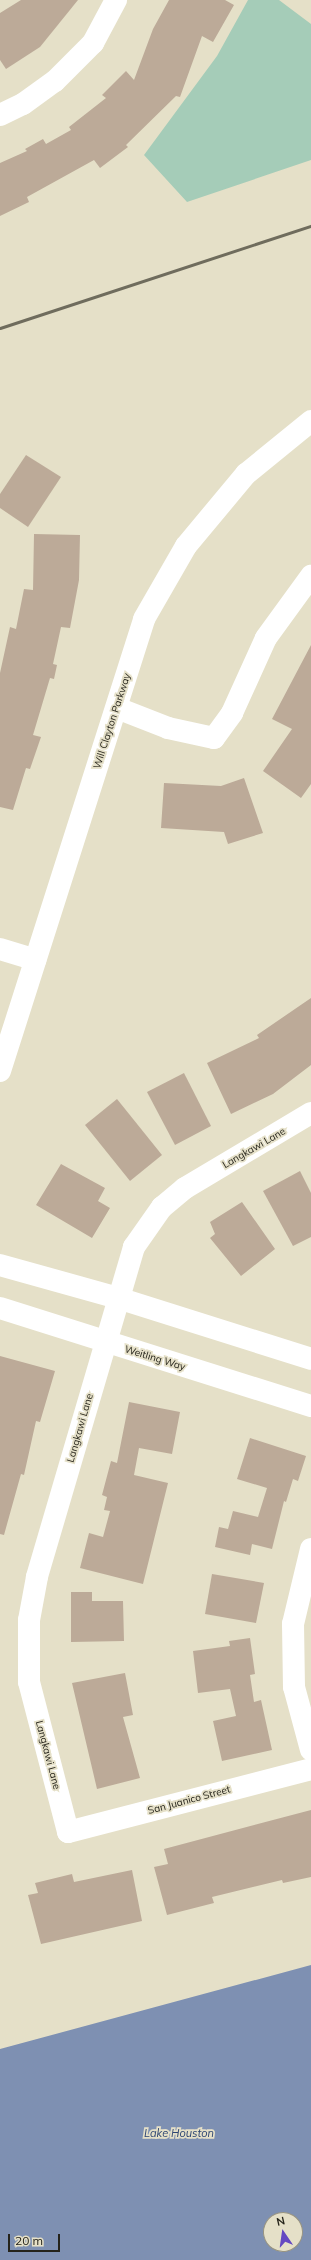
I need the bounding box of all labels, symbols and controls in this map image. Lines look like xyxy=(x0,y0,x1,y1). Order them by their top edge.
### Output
street label: Will Clayton Parkway xyxy=(91,672,133,770)
street label: Langkawi Lane xyxy=(220,1125,288,1171)
street label: Weitling Way xyxy=(123,1343,187,1373)
street label: Langkawi Lane xyxy=(64,1392,96,1464)
street label: Langkawi Lane xyxy=(33,1719,63,1791)
street label: San Juanico Street xyxy=(146,1783,232,1817)
water label: Lake Houston xyxy=(144,2126,214,2140)
north arrow xyxy=(263,2212,303,2252)
text: N xyxy=(275,2214,286,2229)
scale bar xyxy=(10,2226,62,2252)
text: 20 m xyxy=(15,2233,43,2248)

